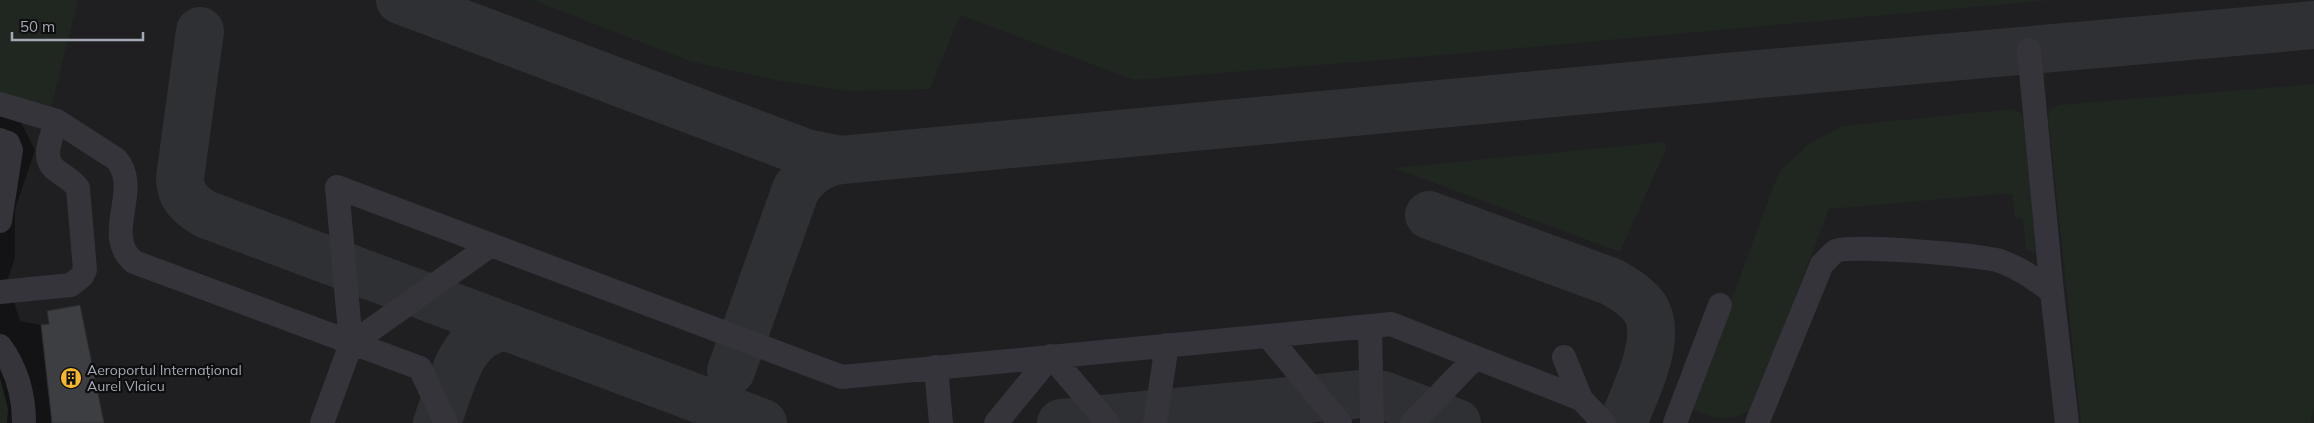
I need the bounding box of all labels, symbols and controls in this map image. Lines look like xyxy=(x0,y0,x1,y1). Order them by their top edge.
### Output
scale bar xyxy=(12,10,144,42)
text: 50 m xyxy=(20,17,55,36)
place label: Aeroportul Internațional Aurel Vlaicu xyxy=(87,361,242,395)
building icon: Aeroportul Internațional Aurel Vlaicu xyxy=(59,366,83,390)

